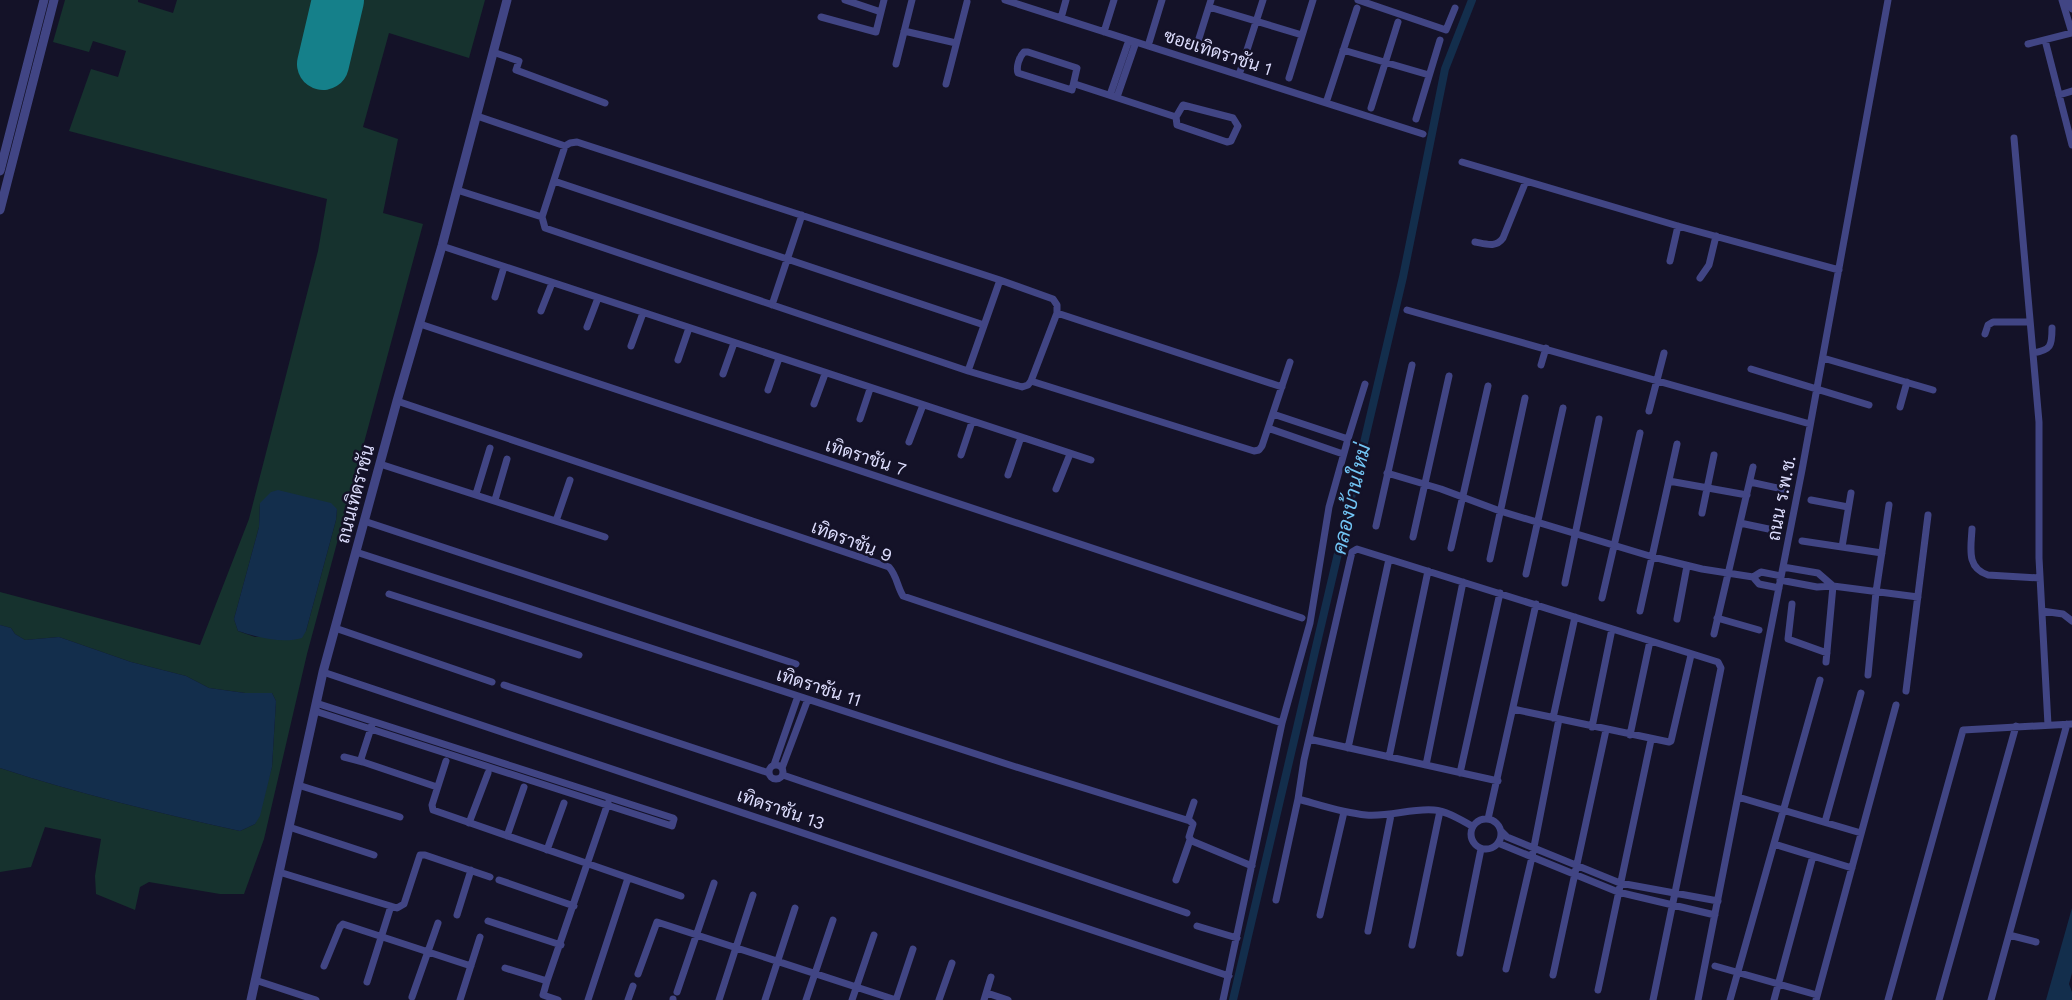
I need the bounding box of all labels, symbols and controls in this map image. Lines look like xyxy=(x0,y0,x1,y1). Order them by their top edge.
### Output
street label: ซอยเทิดราชัน 1 xyxy=(1161,25,1275,79)
street label: เทิดราชัน 7 xyxy=(823,434,909,480)
water label: คลองบ้านใหม่ xyxy=(1326,440,1376,557)
street label: ถนนเทิดราชัน xyxy=(332,442,378,546)
street label: ถนน ร.พ.ช. xyxy=(1762,454,1800,542)
street label: เทิดราชัน 9 xyxy=(809,516,895,566)
street label: เทิดราชัน 11 xyxy=(774,663,864,711)
street label: เทิดราชัน 13 xyxy=(734,784,828,834)

